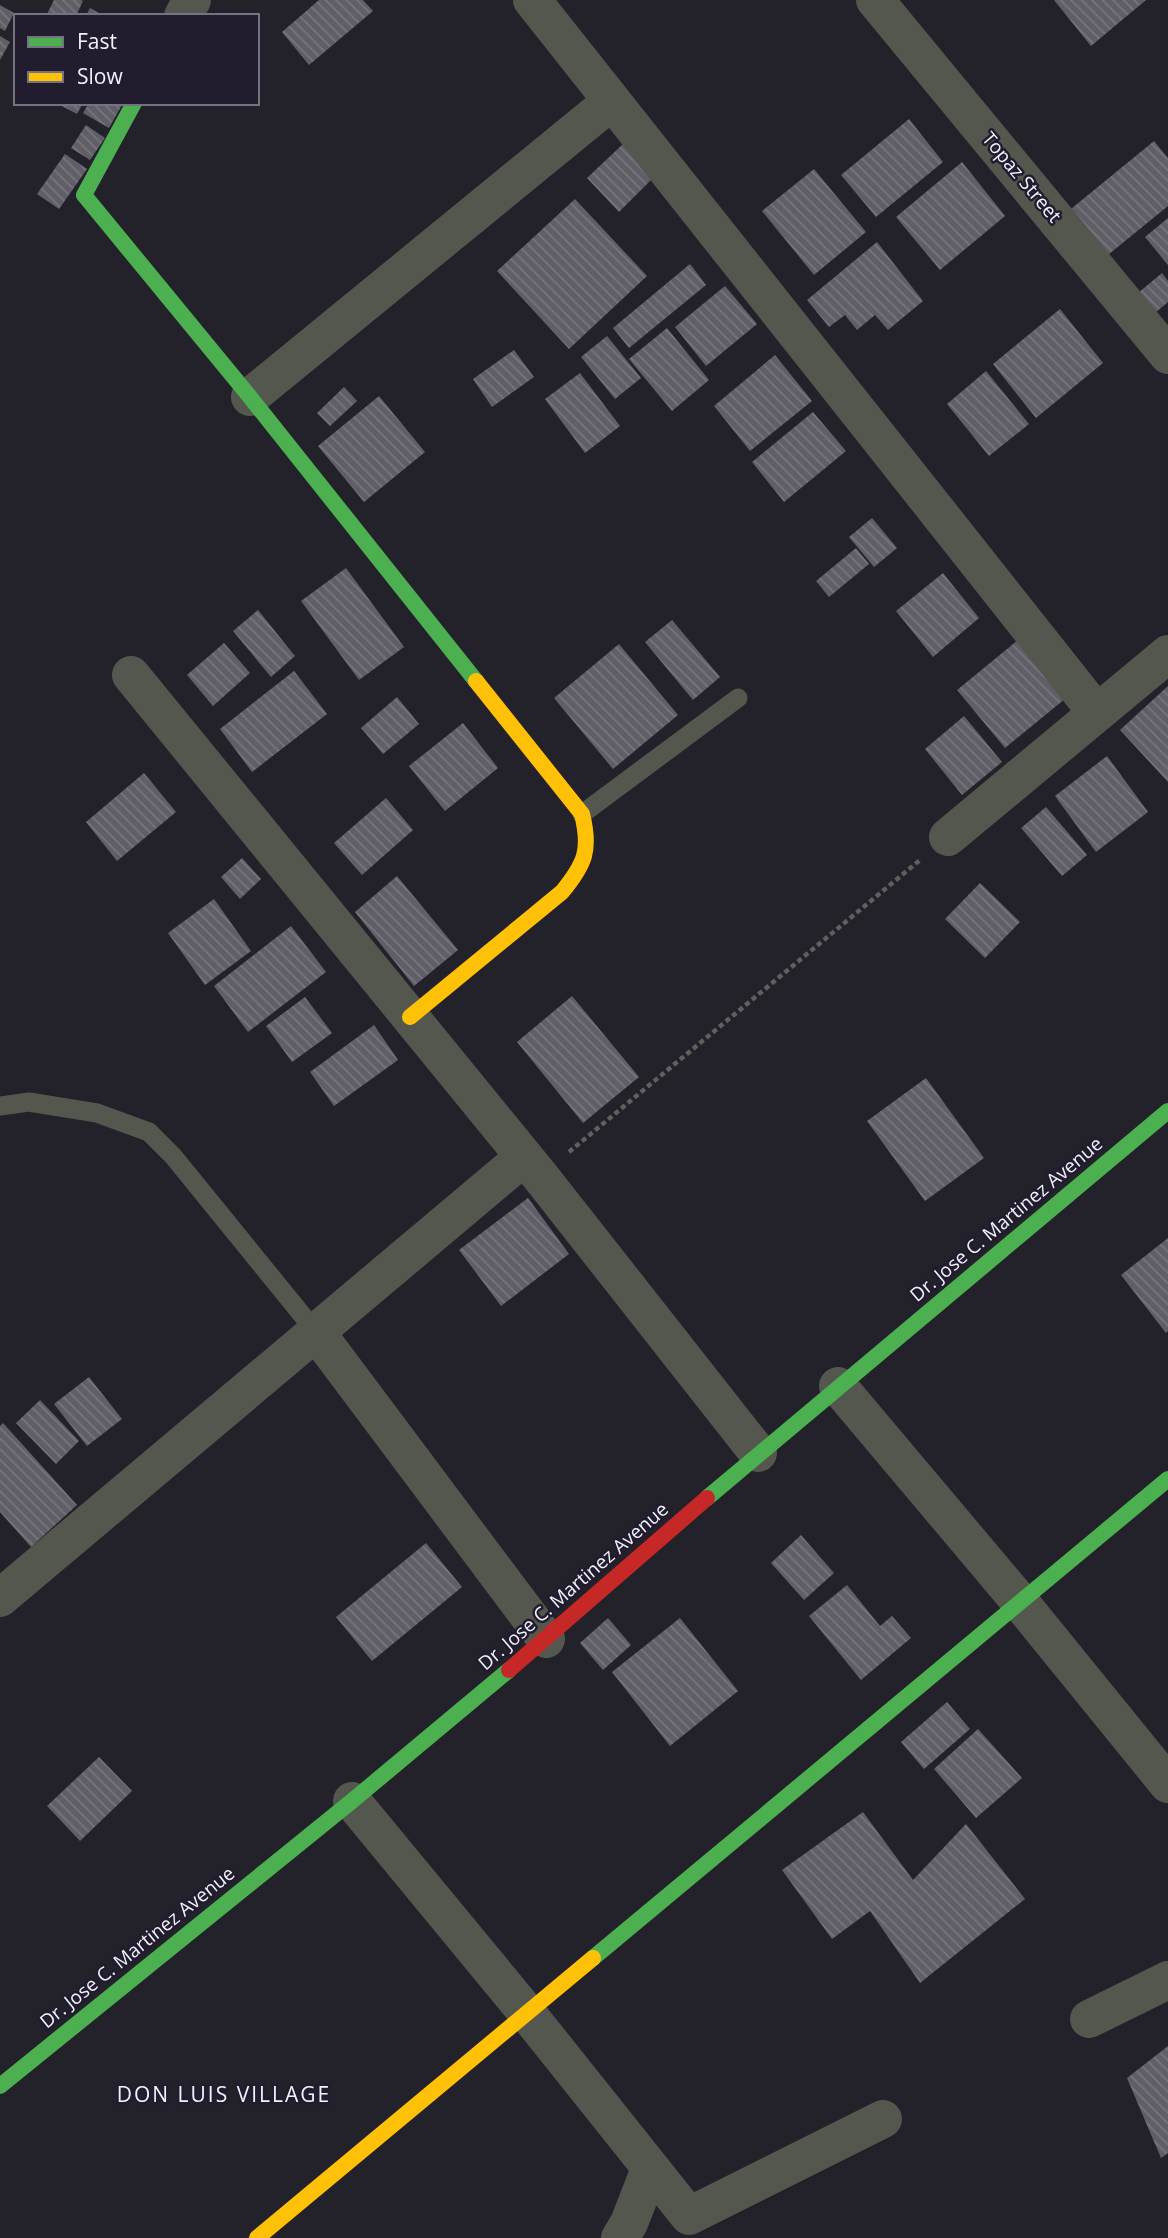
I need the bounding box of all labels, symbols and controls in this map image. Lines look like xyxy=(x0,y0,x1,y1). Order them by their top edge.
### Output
legend xyxy=(14,14,259,105)
text: Fast xyxy=(77,27,117,55)
text: Slow xyxy=(77,62,123,90)
street label: Topaz Street xyxy=(976,126,1068,228)
street label: Dr. Jose C. Martinez Avenue xyxy=(904,1131,1108,1307)
street label: Dr. Jose C. Martinez Avenue xyxy=(472,1496,674,1676)
street label: Dr. Jose C. Martinez Avenue xyxy=(34,1860,240,2034)
district label: DON LUIS VILLAGE xyxy=(117,2080,331,2108)

